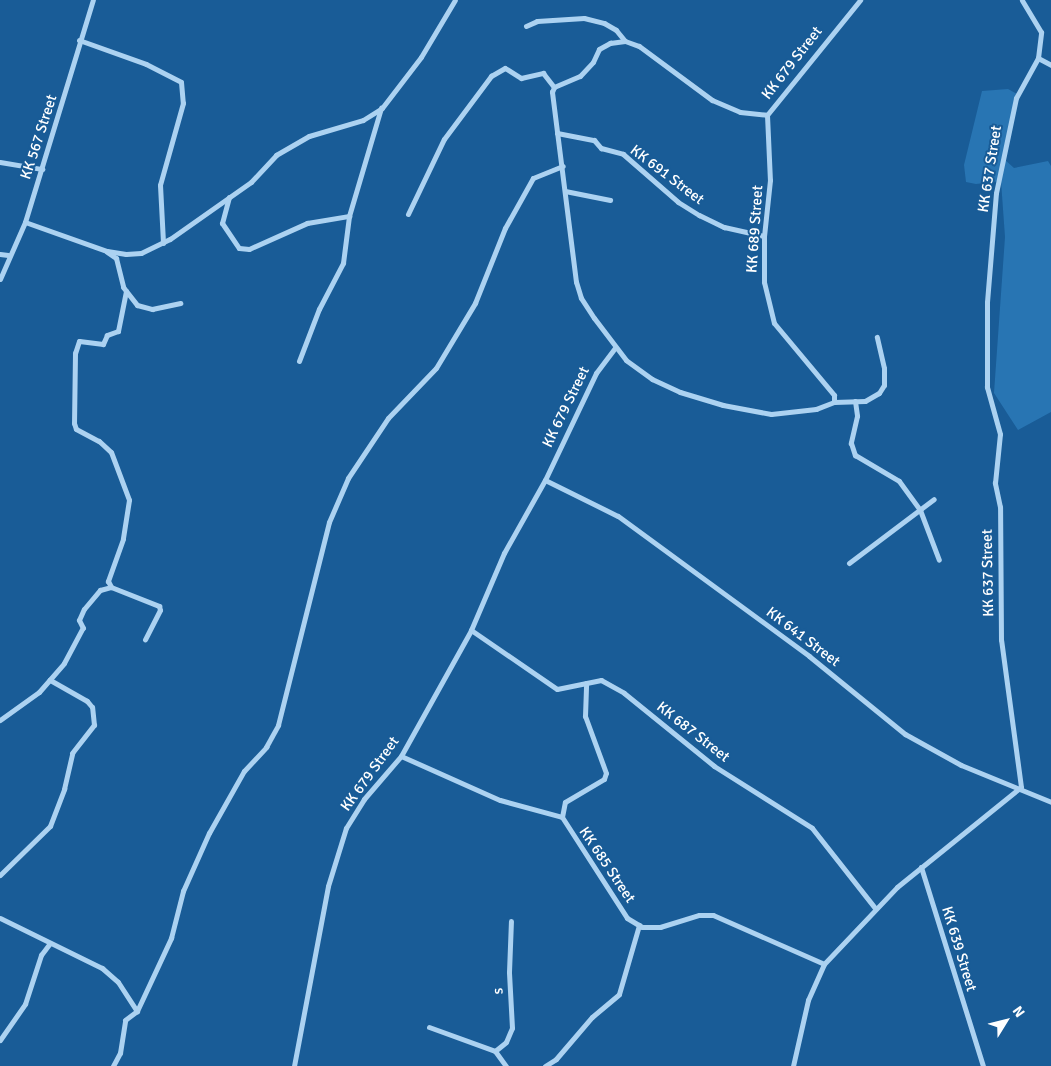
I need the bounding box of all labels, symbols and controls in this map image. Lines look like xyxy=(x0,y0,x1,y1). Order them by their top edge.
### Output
street label: KK 679 Street xyxy=(758,23,826,103)
street label: KK 567 Street xyxy=(17,92,61,182)
street label: KK 637 Street xyxy=(974,124,1006,214)
street label: KK 691 Street xyxy=(626,141,708,209)
street label: KK 689 Street xyxy=(743,185,767,273)
street label: KK 679 Street xyxy=(539,364,593,450)
street label: KK 637 Street xyxy=(978,529,998,617)
street label: KK 641 Street xyxy=(762,603,844,671)
street label: KK 687 Street xyxy=(653,698,733,766)
street label: KK 679 Street xyxy=(337,733,403,815)
street label: KK 685 Street xyxy=(575,824,639,906)
street label: KK 639 Street xyxy=(938,904,980,994)
street label: s xyxy=(489,987,507,995)
north arrow xyxy=(981,996,1031,1046)
text: N xyxy=(1009,1003,1028,1021)

